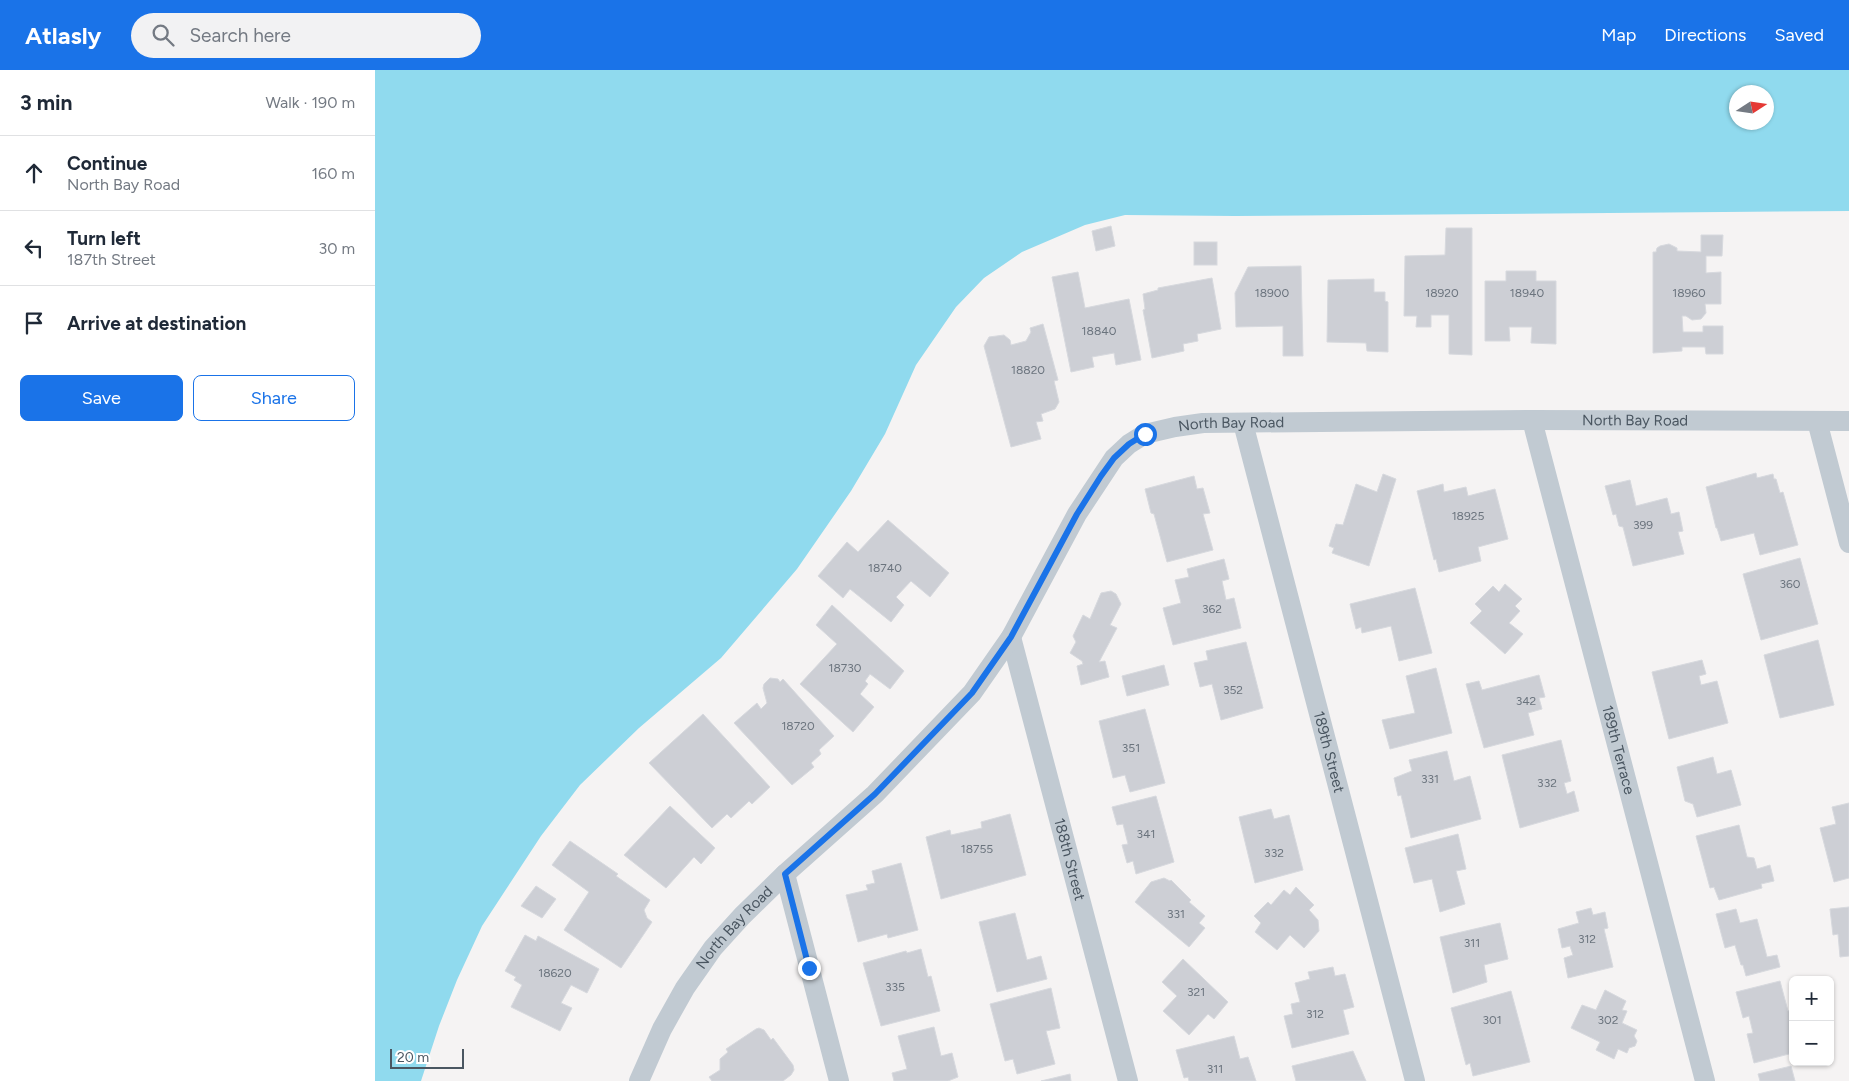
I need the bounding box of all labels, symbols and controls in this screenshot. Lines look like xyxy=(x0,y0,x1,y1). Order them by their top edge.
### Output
search box xyxy=(131,13,481,58)
text: Atlasly xyxy=(25,21,101,50)
icon: search xyxy=(149,21,177,49)
text: Search here xyxy=(189,24,291,47)
text: Map xyxy=(1601,24,1636,46)
text: Directions xyxy=(1664,24,1746,46)
text: Saved xyxy=(1774,24,1824,46)
north arrow xyxy=(1729,85,1774,130)
text: 3 min xyxy=(20,90,72,115)
text: Walk · 190 m xyxy=(265,93,355,112)
text: Continue xyxy=(67,152,147,175)
icon: ahead xyxy=(20,159,48,187)
text: 160 m xyxy=(312,164,355,183)
text: North Bay Road xyxy=(67,175,180,194)
text: Turn left xyxy=(67,227,141,250)
icon: left xyxy=(20,234,48,262)
text: 30 m xyxy=(318,239,355,258)
text: 187th Street xyxy=(67,250,156,269)
house number: 18900 xyxy=(1255,286,1290,300)
house number: 18920 xyxy=(1425,286,1459,300)
house number: 18940 xyxy=(1510,286,1544,300)
house number: 18960 xyxy=(1672,286,1706,300)
icon: arrive xyxy=(20,309,48,337)
text: Arrive at destination xyxy=(67,312,246,335)
house number: 18840 xyxy=(1082,324,1117,338)
house number: 18820 xyxy=(1011,363,1045,377)
button: Save xyxy=(20,375,183,421)
button: Share xyxy=(193,375,355,421)
street label: North Bay Road xyxy=(1582,411,1688,429)
street label: North Bay Road xyxy=(1177,413,1284,435)
route start xyxy=(1134,423,1157,446)
house number: 18925 xyxy=(1452,509,1484,523)
house number: 399 xyxy=(1633,518,1653,532)
house number: 18740 xyxy=(868,561,902,575)
house number: 360 xyxy=(1779,577,1801,591)
house number: 362 xyxy=(1202,602,1222,616)
house number: 18730 xyxy=(829,661,862,675)
house number: 352 xyxy=(1223,683,1243,697)
house number: 342 xyxy=(1516,694,1536,708)
street label: 189th Terrace xyxy=(1598,703,1639,796)
street label: 189th Street xyxy=(1310,709,1348,795)
house number: 18720 xyxy=(781,719,815,733)
house number: 351 xyxy=(1122,741,1140,755)
house number: 331 xyxy=(1421,772,1439,786)
house number: 332 xyxy=(1537,776,1557,790)
street label: 188th Street xyxy=(1050,816,1089,903)
house number: 341 xyxy=(1137,827,1155,841)
house number: 18755 xyxy=(961,842,993,856)
house number: 332 xyxy=(1264,846,1284,860)
street label: North Bay Road xyxy=(692,882,776,973)
house number: 331 xyxy=(1167,907,1185,921)
house number: 312 xyxy=(1578,932,1596,946)
house number: 311 xyxy=(1464,936,1480,950)
route end xyxy=(798,957,821,980)
house number: 18620 xyxy=(538,966,572,980)
map controls xyxy=(1789,976,1834,1066)
button: + xyxy=(1789,976,1834,1021)
house number: 335 xyxy=(885,980,905,994)
house number: 321 xyxy=(1187,985,1205,999)
house number: 312 xyxy=(1306,1007,1324,1021)
house number: 301 xyxy=(1482,1013,1502,1027)
house number: 302 xyxy=(1598,1013,1618,1027)
button: − xyxy=(1789,1021,1834,1066)
scale bar xyxy=(390,1046,464,1069)
text: 20 m xyxy=(397,1049,429,1066)
house number: 311 xyxy=(1207,1062,1223,1076)

